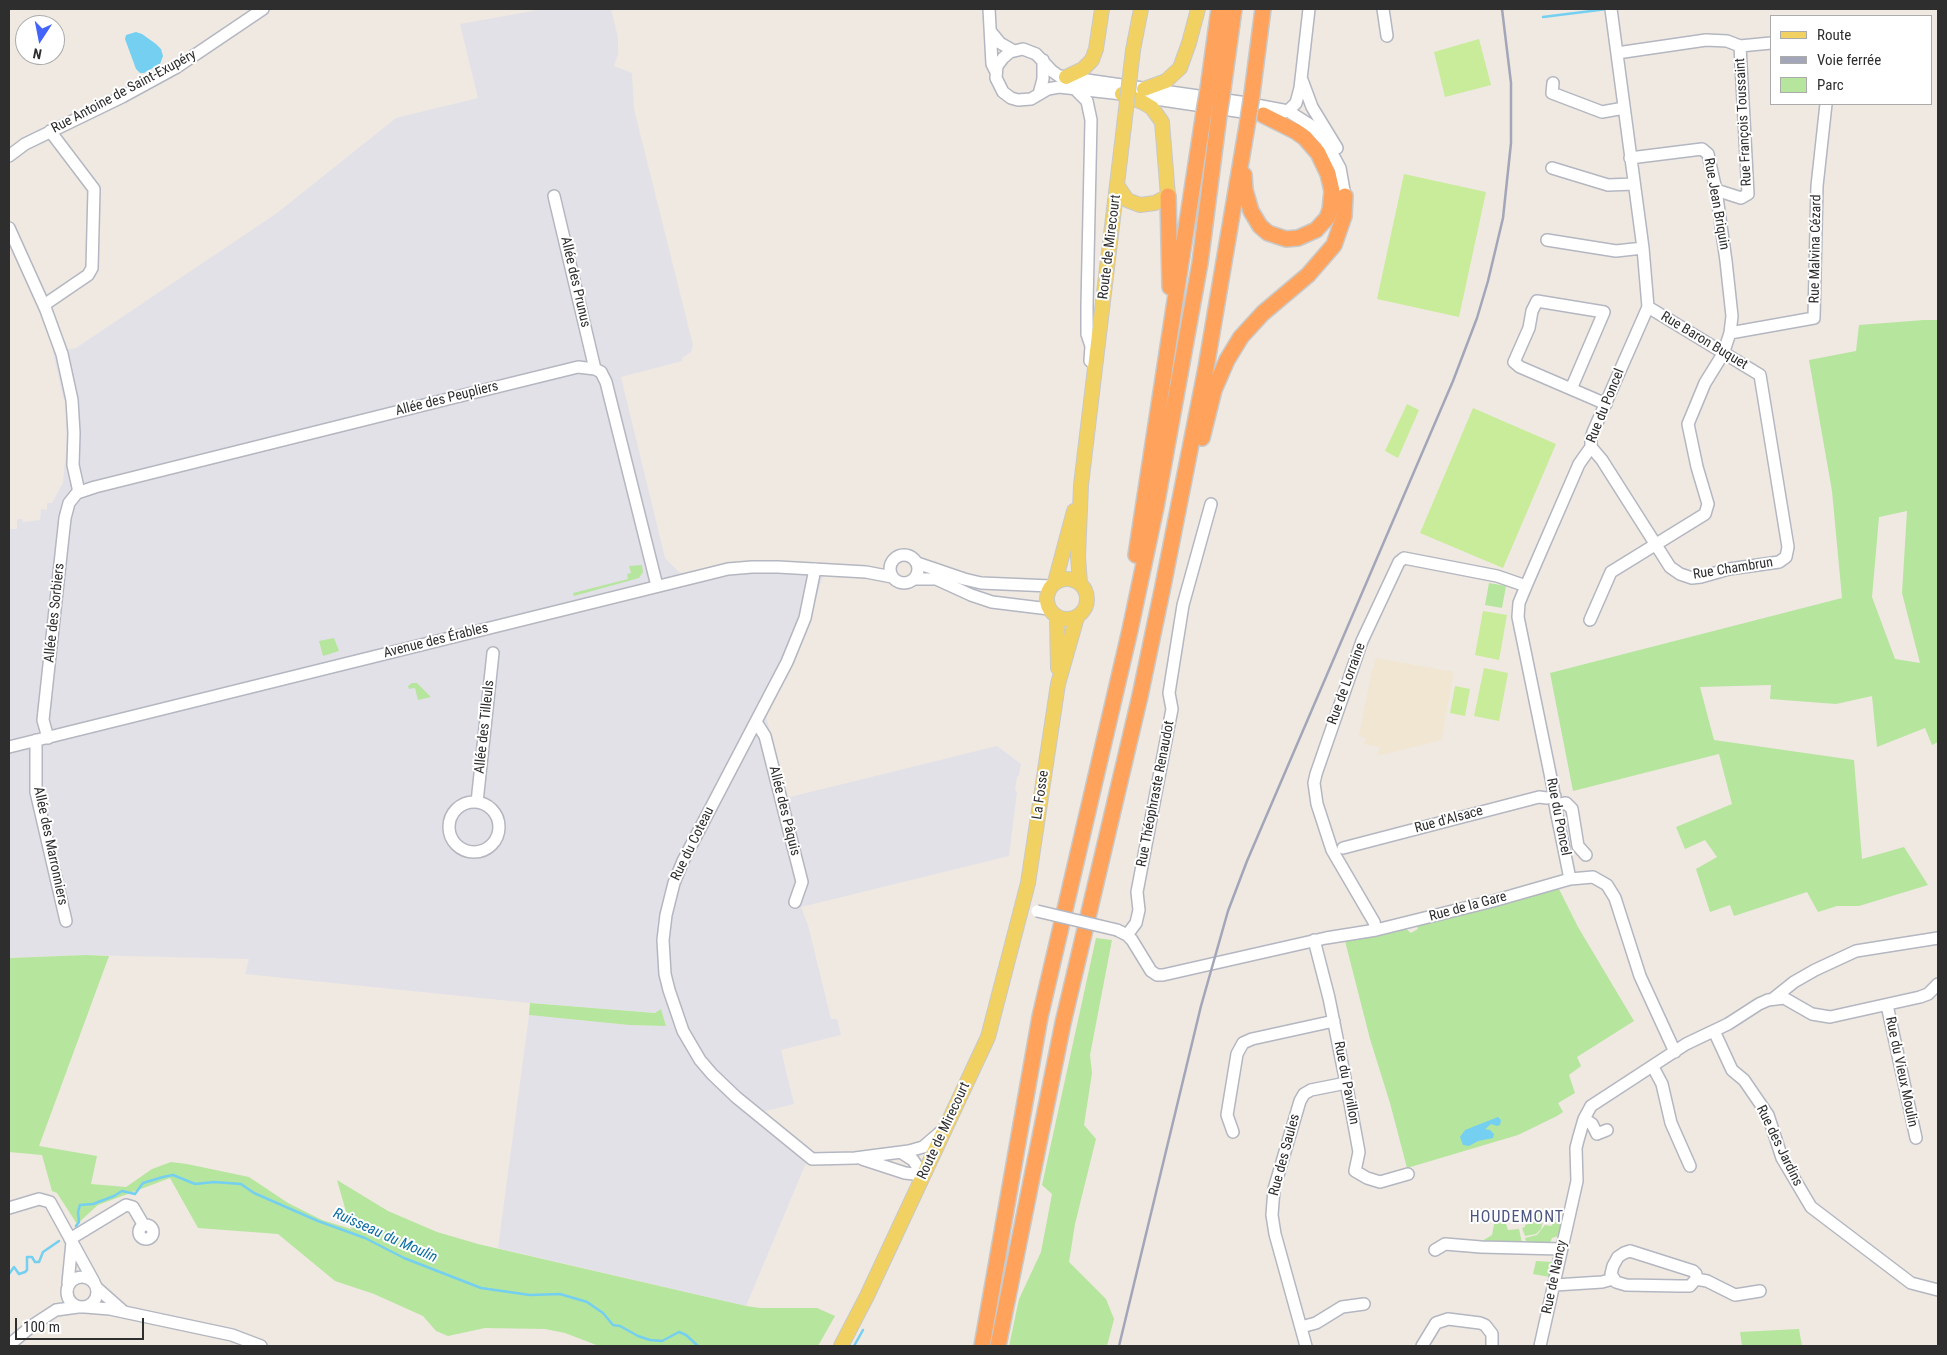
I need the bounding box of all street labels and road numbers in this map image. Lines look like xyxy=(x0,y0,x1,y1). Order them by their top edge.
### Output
street label: Rue Antoine de Saint-Exupéry xyxy=(49,47,199,137)
street label: Rue François Toussaint xyxy=(1732,57,1756,187)
street label: Rue Jean Briquin xyxy=(1700,157,1732,251)
street label: Route de Mirecourt xyxy=(1095,194,1125,300)
street label: Rue Malvina Cézard xyxy=(1807,194,1825,304)
street label: Allée des Prunus xyxy=(556,235,594,329)
street label: Rue Baron Buquet xyxy=(1658,308,1750,374)
street label: Rue du Poncel xyxy=(1583,366,1629,446)
street label: Allée des Peupliers xyxy=(394,378,500,420)
street label: Rue Chambrun xyxy=(1692,554,1774,584)
street label: Allée des Sorbiers xyxy=(41,562,69,664)
street label: Avenue des Érables xyxy=(382,620,490,662)
street label: Rue de Lorraine xyxy=(1324,641,1370,727)
street label: Allée des Tilleuls xyxy=(472,679,498,775)
street label: Rue Théophraste Renaudot xyxy=(1134,719,1178,869)
street label: Allée des Pâquis xyxy=(765,764,803,858)
street label: La Fosse xyxy=(1029,769,1053,821)
street label: Rue du Poncel xyxy=(1542,777,1574,857)
street label: Allée des Marronniers xyxy=(29,785,71,907)
street label: Rue d'Alsace xyxy=(1413,803,1485,837)
street label: Rue du Coteau xyxy=(668,804,718,884)
street label: Rue de la Gare xyxy=(1427,889,1509,925)
street label: Rue du Vieux Moulin xyxy=(1881,1015,1921,1129)
street label: Rue du Pavillon xyxy=(1330,1040,1362,1126)
street label: Route de Mirecourt xyxy=(914,1080,974,1182)
street label: Rue des Jardins xyxy=(1752,1103,1806,1189)
street label: Rue des Saules xyxy=(1266,1112,1304,1198)
street label: Rue de Nancy xyxy=(1539,1238,1571,1316)

